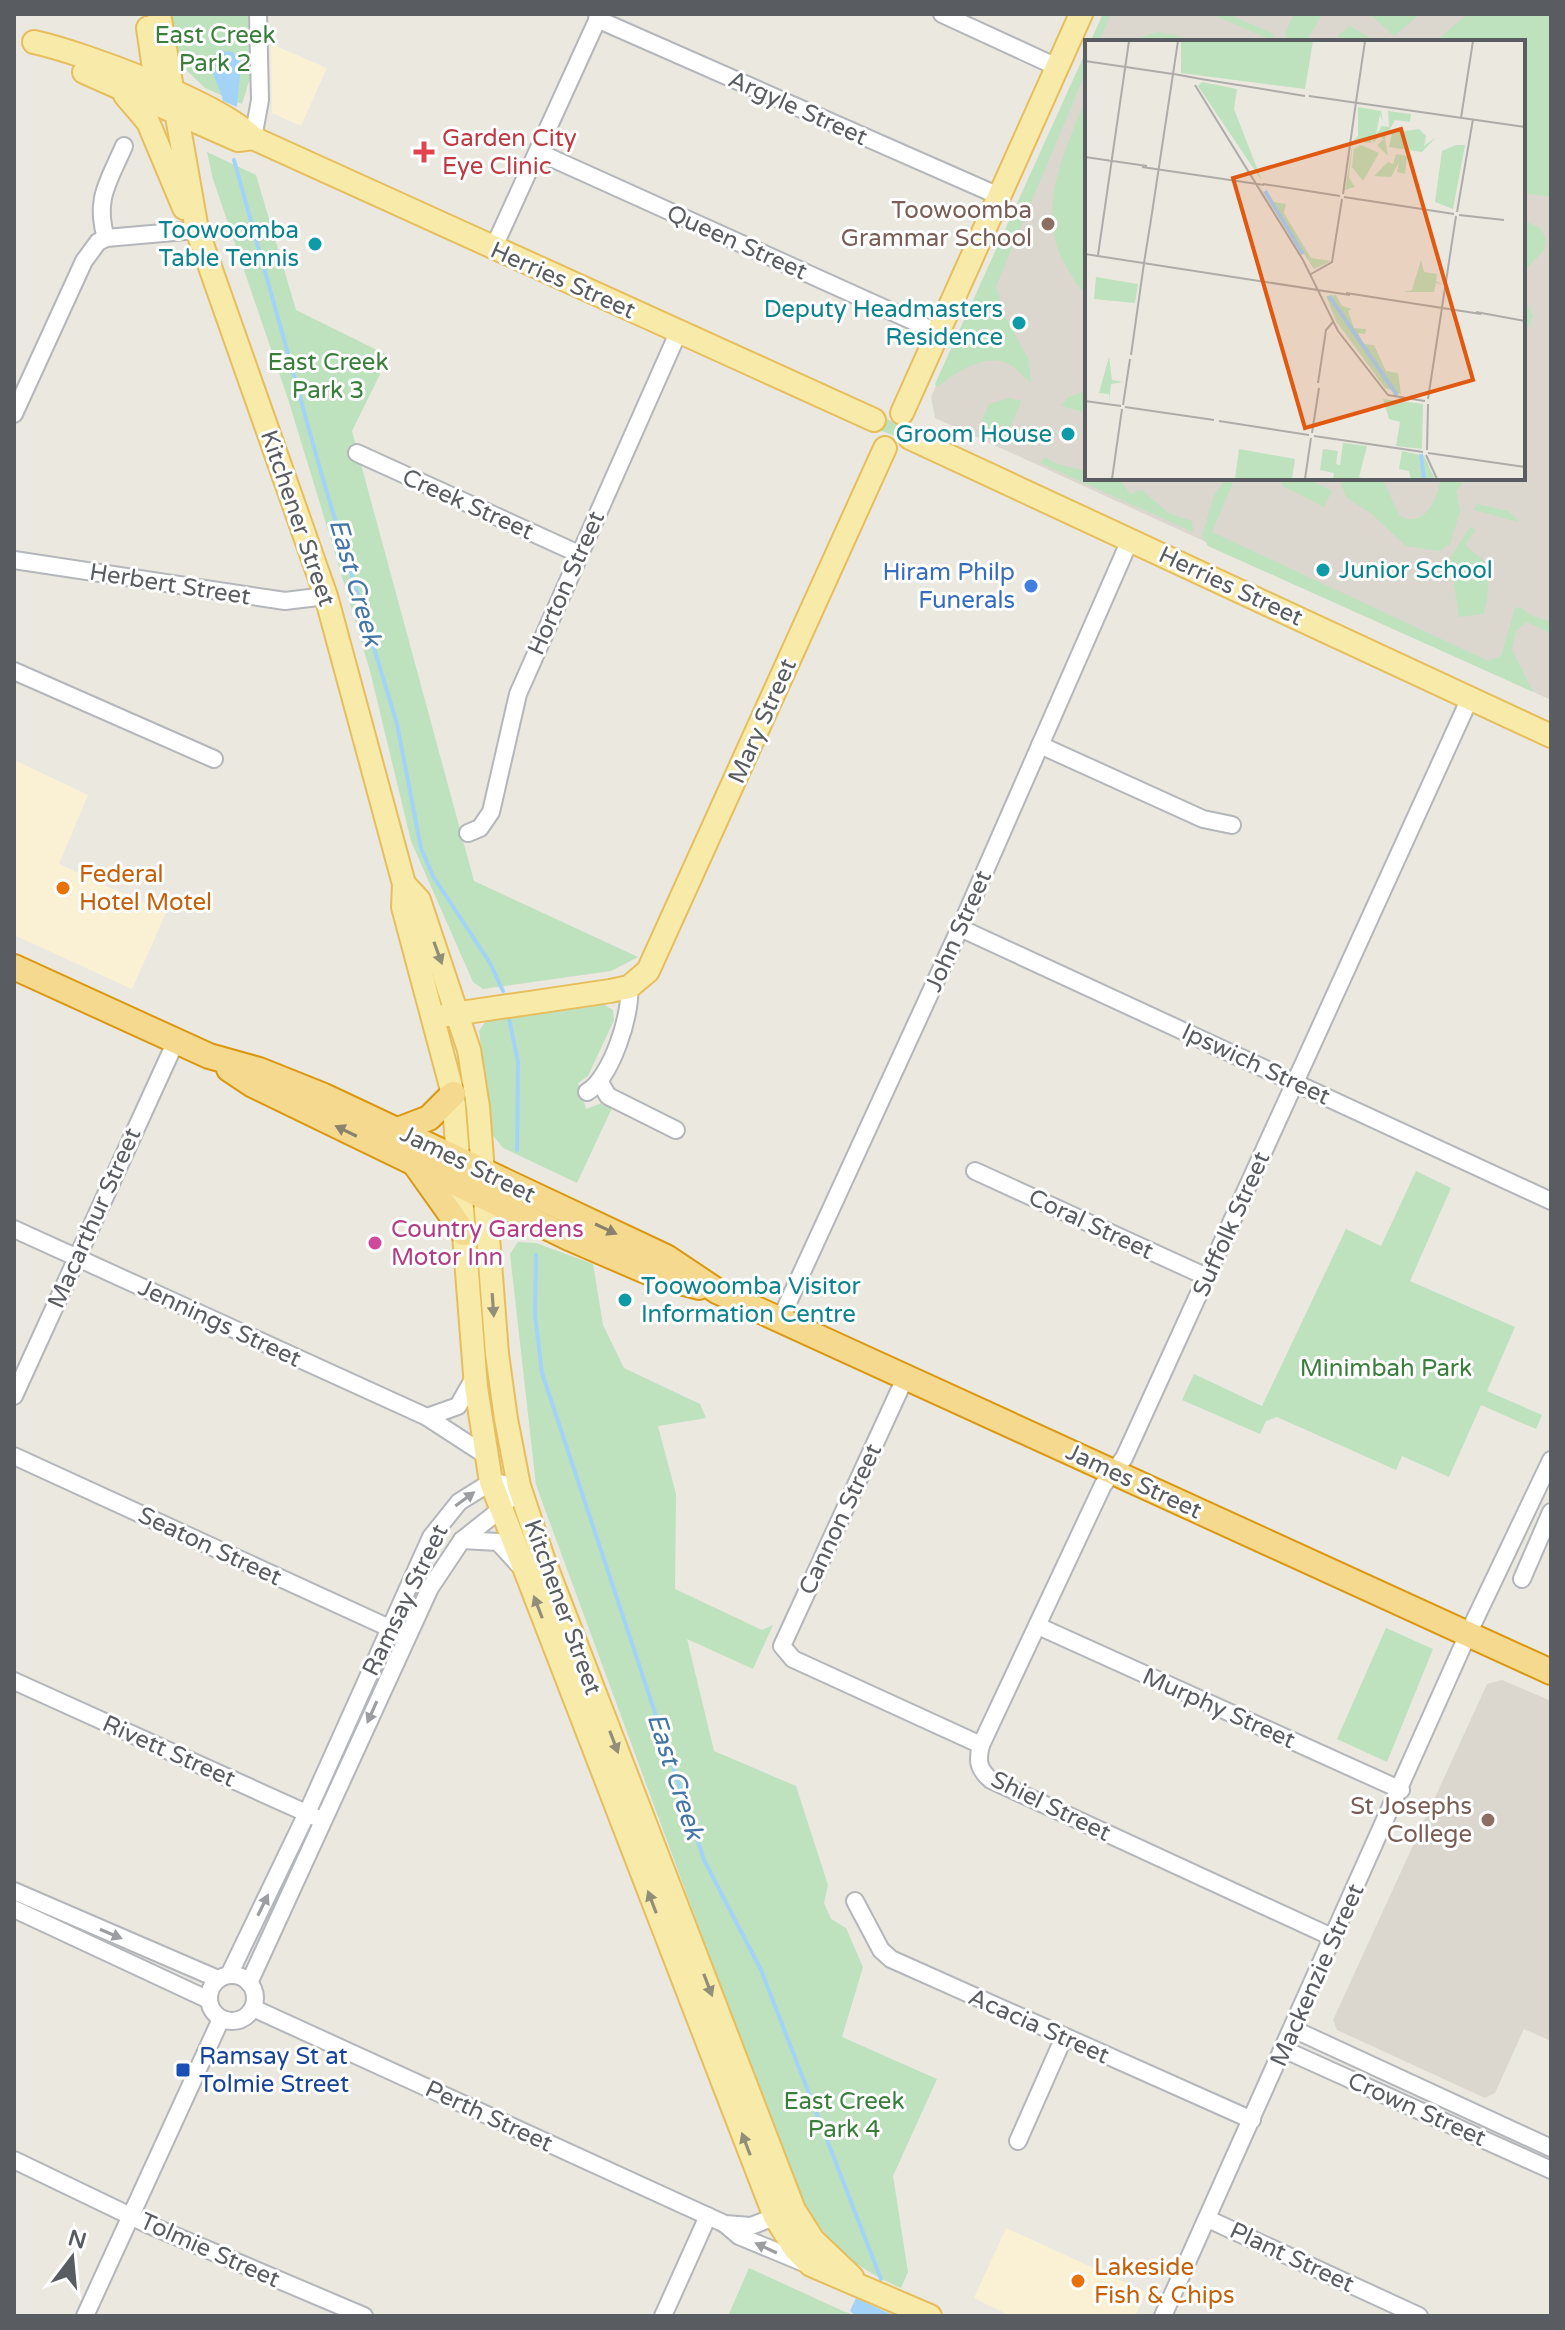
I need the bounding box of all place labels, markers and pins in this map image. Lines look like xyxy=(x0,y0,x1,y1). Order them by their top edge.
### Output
place label: Garden City Eye Clinic xyxy=(442,124,577,181)
marker: Garden City Eye Clinic xyxy=(413,141,435,163)
place label: Toowoomba Grammar School xyxy=(841,196,1032,253)
marker: Toowoomba Grammar School xyxy=(1039,215,1057,233)
place label: Toowoomba Table Tennis xyxy=(158,216,299,273)
marker: Toowoomba Table Tennis xyxy=(306,235,324,253)
place label: Deputy Headmasters Residence xyxy=(764,295,1003,352)
marker: Deputy Headmasters Residence xyxy=(1010,314,1028,332)
place label: Groom House xyxy=(895,420,1052,449)
marker: Groom House xyxy=(1059,425,1077,443)
place label: Junior School xyxy=(1339,556,1493,585)
place label: Hiram Philp Funerals xyxy=(882,558,1015,615)
marker: Junior School xyxy=(1314,561,1332,579)
marker: Hiram Philp Funerals xyxy=(1022,577,1040,595)
place label: Federal Hotel Motel xyxy=(79,860,212,917)
marker: Federal Hotel Motel xyxy=(54,879,72,897)
place label: Country Gardens Motor Inn xyxy=(391,1215,584,1272)
marker: Country Gardens Motor Inn xyxy=(366,1234,384,1252)
place label: Toowoomba Visitor Information Centre xyxy=(641,1272,862,1329)
marker: Toowoomba Visitor Information Centre xyxy=(616,1291,634,1309)
place label: St Josephs College xyxy=(1350,1792,1472,1849)
marker: St Josephs College xyxy=(1479,1811,1497,1829)
place label: Ramsay St at Tolmie Street xyxy=(199,2042,349,2099)
marker: Ramsay St at Tolmie Street xyxy=(174,2061,192,2079)
place label: Lakeside Fish & Chips xyxy=(1094,2253,1234,2310)
marker: Lakeside Fish & Chips xyxy=(1069,2272,1087,2290)

